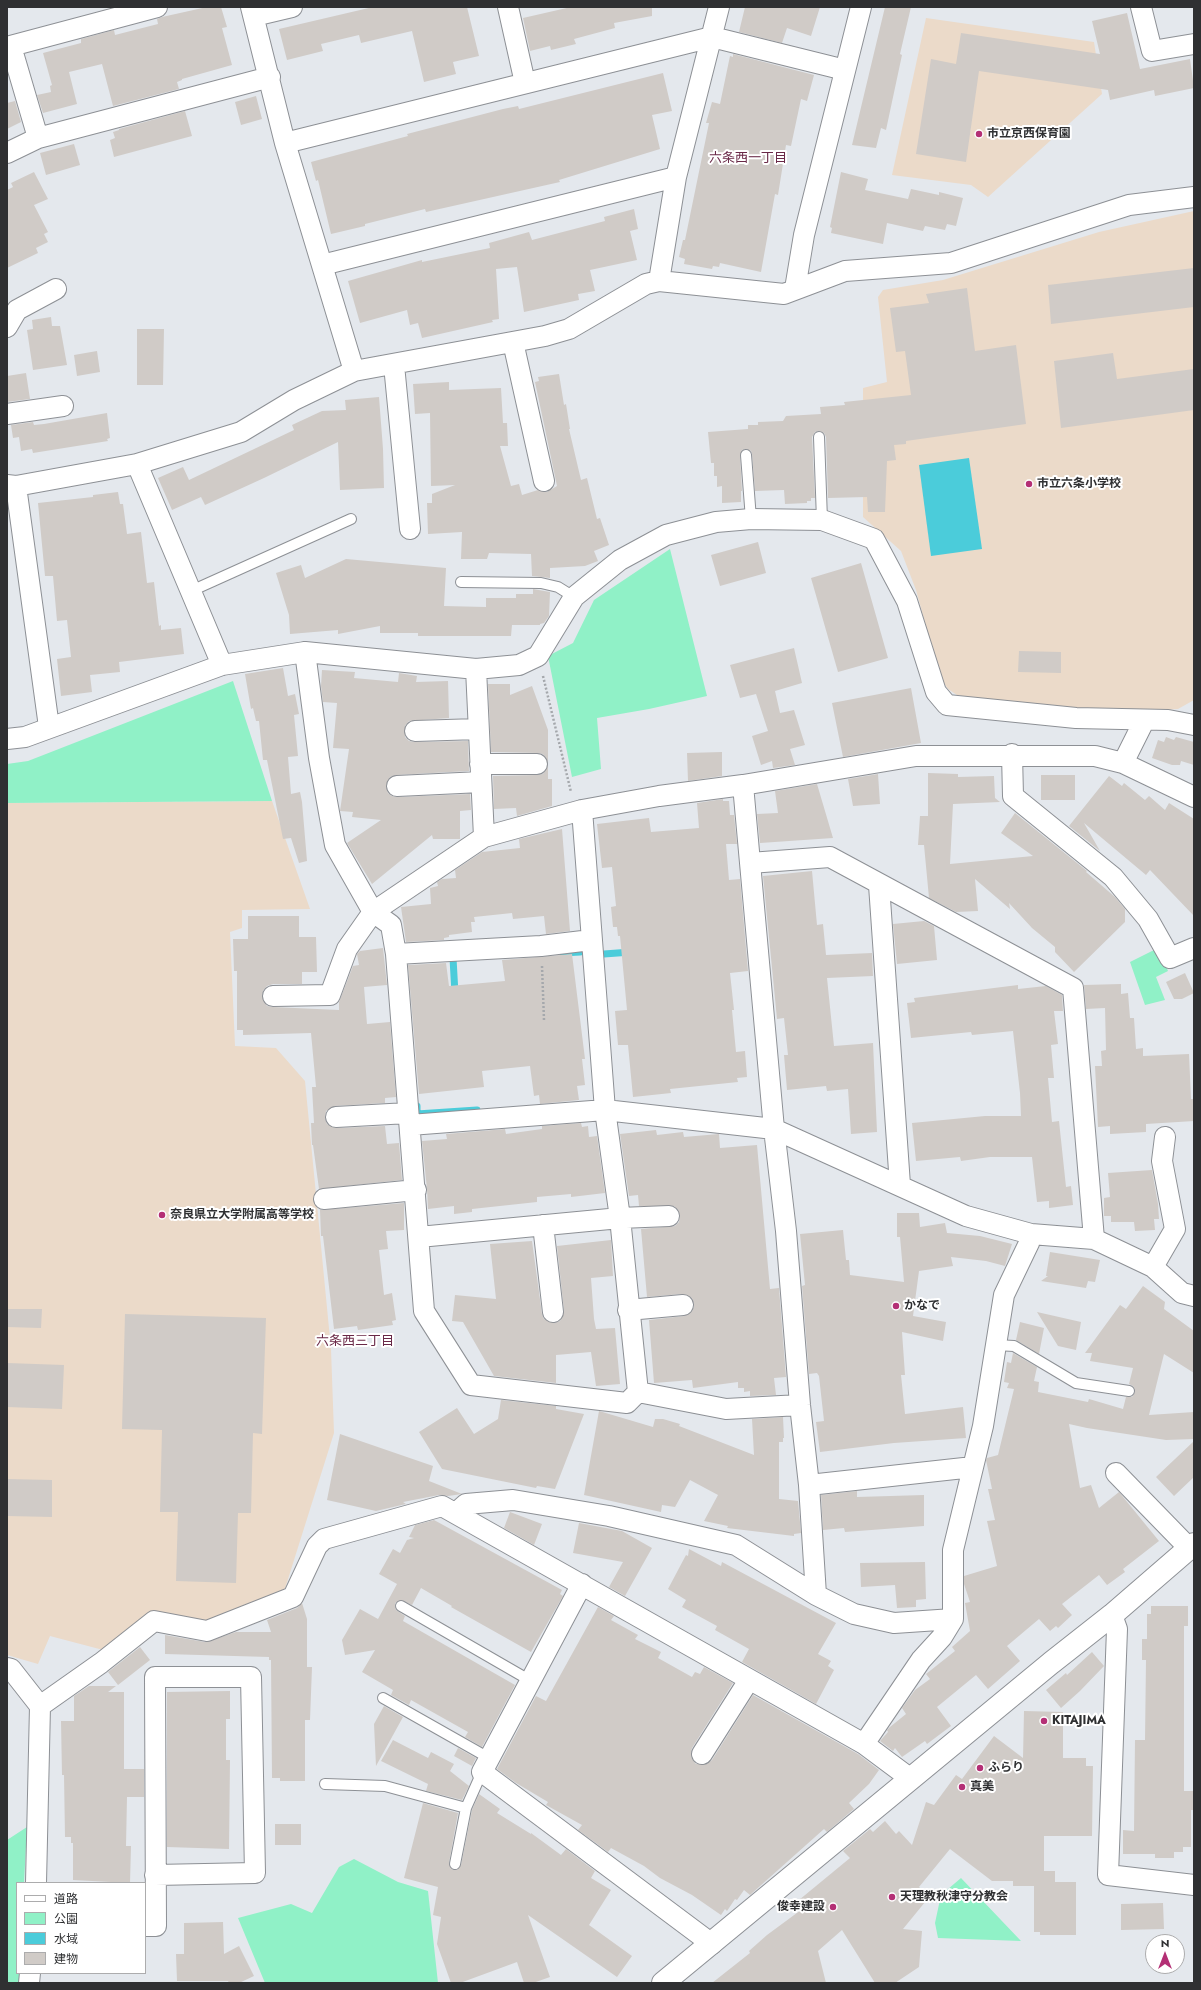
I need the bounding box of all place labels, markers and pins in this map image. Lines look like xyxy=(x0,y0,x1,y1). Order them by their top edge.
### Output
place label: 市立京西保育園 xyxy=(987,127,1071,141)
marker: 市立京西保育園 xyxy=(974,129,984,139)
place label: 市立六条小学校 xyxy=(1037,477,1121,491)
marker: 市立六条小学校 xyxy=(1024,479,1034,489)
place label: 奈良県立大学附属高等学校 xyxy=(170,1208,314,1222)
marker: 奈良県立大学附属高等学校 xyxy=(157,1210,167,1220)
place label: かなで xyxy=(904,1299,940,1313)
marker: かなで xyxy=(891,1301,901,1311)
place label: KITAJIMA xyxy=(1052,1714,1106,1728)
marker: KITAJIMA xyxy=(1039,1716,1049,1726)
place label: ふらり xyxy=(988,1761,1024,1775)
marker: ふらり xyxy=(975,1763,985,1773)
place label: 真美 xyxy=(970,1780,994,1794)
marker: 真美 xyxy=(957,1782,967,1792)
place label: 天理教秋津守分教会 xyxy=(900,1890,1008,1904)
marker: 天理教秋津守分教会 xyxy=(887,1892,897,1902)
place label: 俊幸建設 xyxy=(777,1900,825,1914)
marker: 俊幸建設 xyxy=(828,1902,838,1912)

